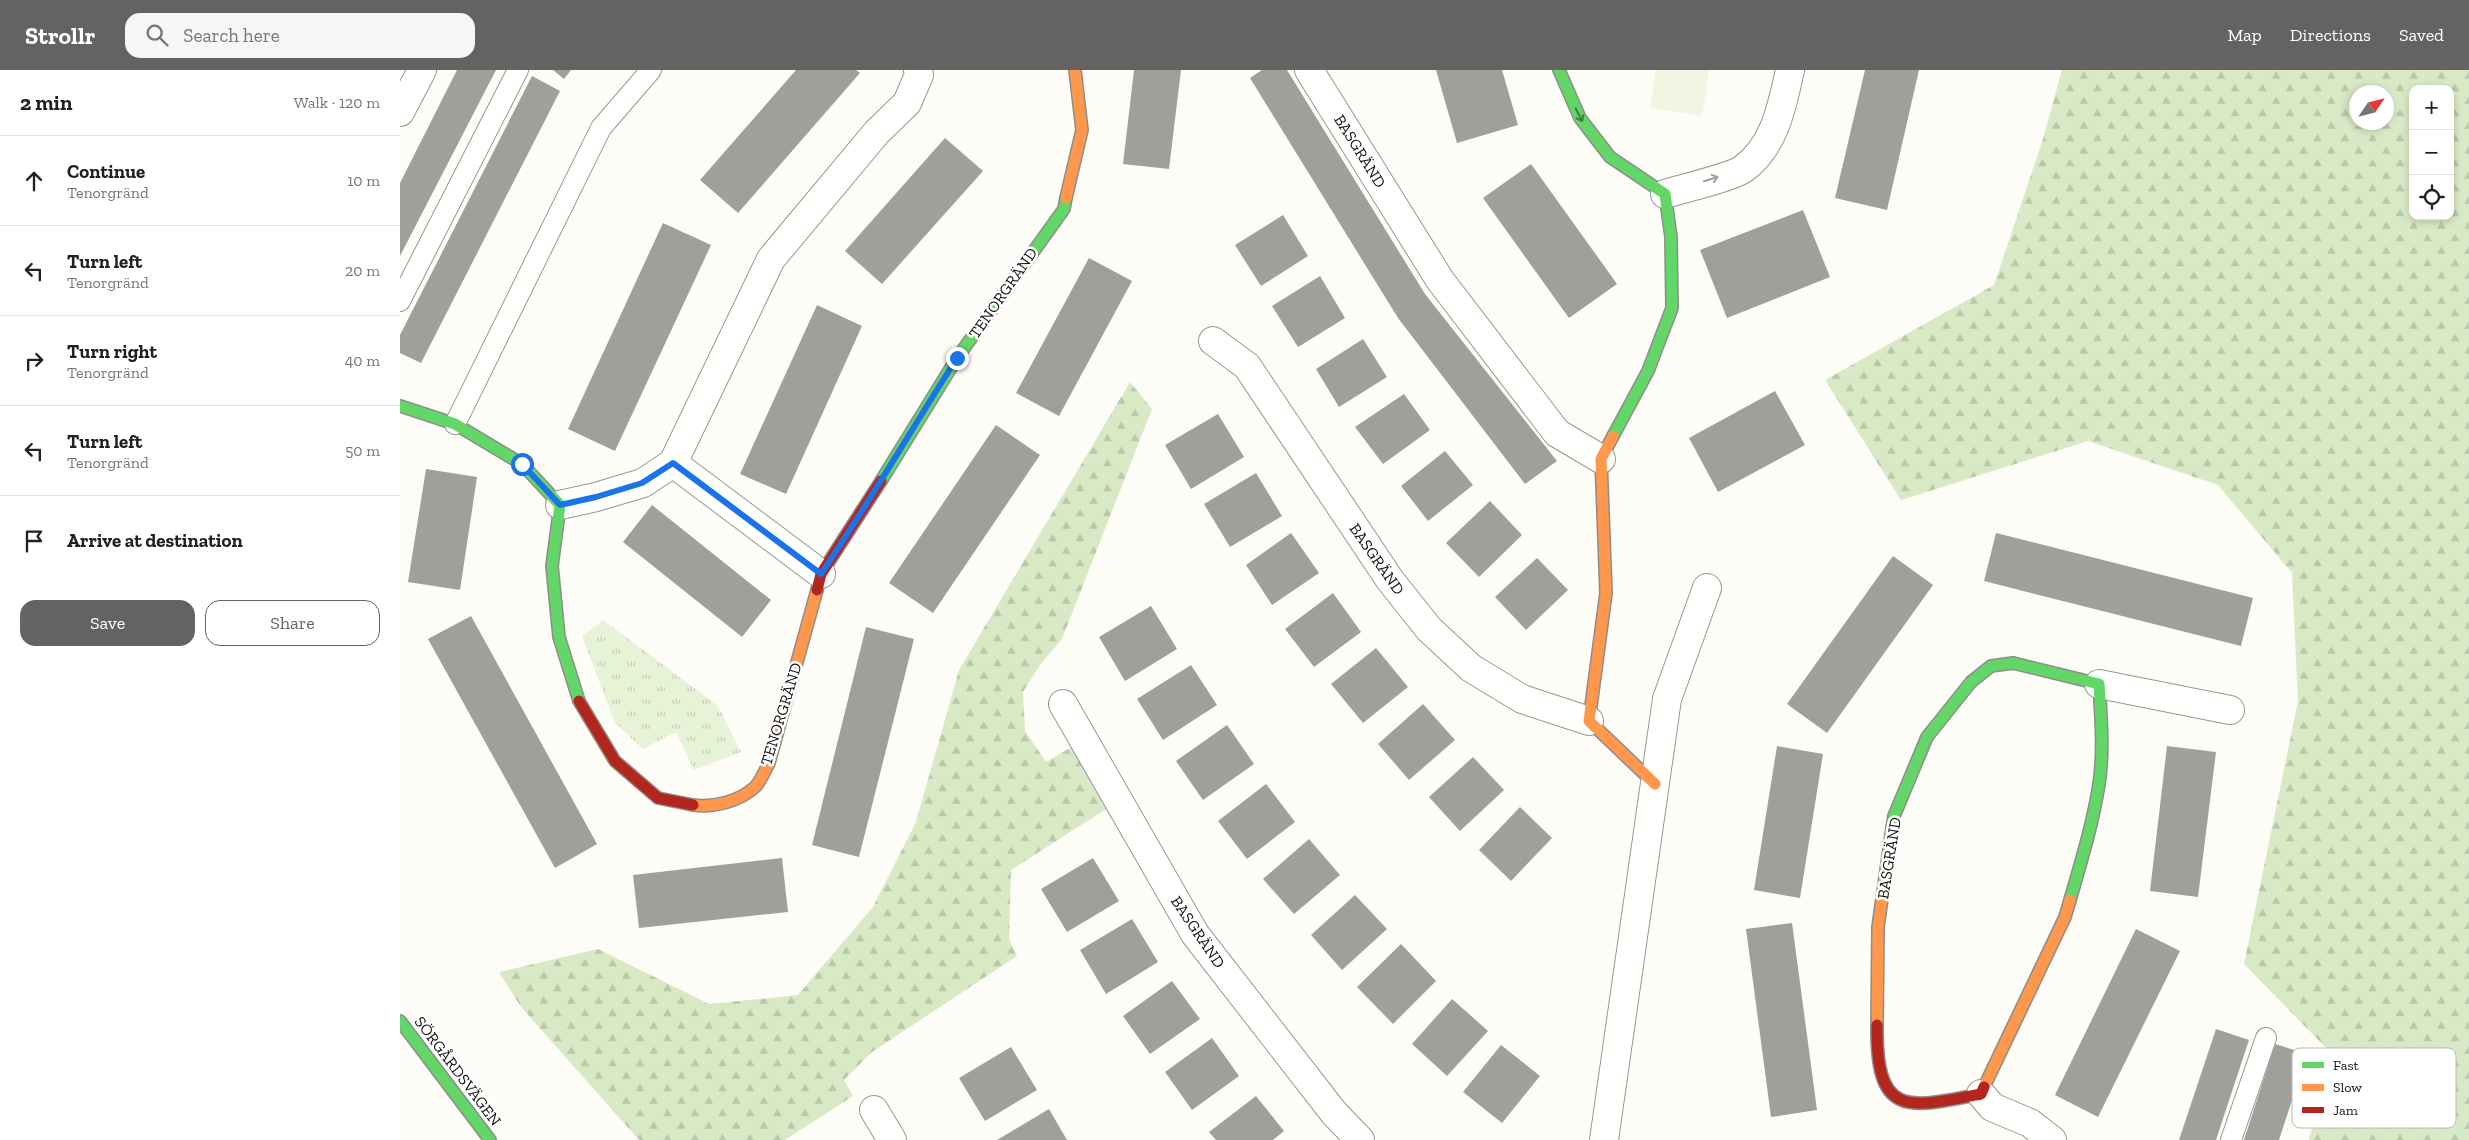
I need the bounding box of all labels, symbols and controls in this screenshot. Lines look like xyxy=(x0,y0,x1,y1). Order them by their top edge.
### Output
search box xyxy=(125,13,475,58)
text: Strollr xyxy=(25,21,95,50)
icon: search xyxy=(143,21,171,49)
text: Search here xyxy=(183,24,280,47)
text: Map xyxy=(2227,24,2262,46)
text: Directions xyxy=(2290,24,2371,46)
text: Saved xyxy=(2399,24,2444,46)
north arrow xyxy=(2349,85,2394,130)
map controls xyxy=(2409,85,2454,220)
button: + xyxy=(2409,85,2454,130)
text: 2 min xyxy=(20,90,72,115)
text: Walk · 120 m xyxy=(294,93,380,112)
one-way arrow xyxy=(1574,107,1584,122)
street label: BASGRÄND xyxy=(1330,111,1390,191)
button: − xyxy=(2409,130,2454,175)
text: Continue xyxy=(67,160,145,183)
icon: ahead xyxy=(20,167,48,195)
text: 10 m xyxy=(347,171,380,190)
one-way arrow xyxy=(1703,174,1719,184)
button: locate xyxy=(2409,175,2454,220)
text: Tenorgränd xyxy=(67,183,149,202)
street label: TENORGRÄND xyxy=(965,244,1041,342)
text: Turn left xyxy=(67,250,142,273)
icon: left xyxy=(20,257,48,285)
text: 20 m xyxy=(345,261,380,280)
text: Tenorgränd xyxy=(67,273,149,292)
text: Turn right xyxy=(67,340,157,363)
icon: right xyxy=(20,347,48,375)
route end xyxy=(946,347,969,370)
text: 40 m xyxy=(345,351,380,370)
text: Tenorgränd xyxy=(67,363,149,382)
text: Turn left xyxy=(67,430,142,453)
icon: left xyxy=(20,437,48,465)
text: 50 m xyxy=(345,441,380,460)
text: Tenorgränd xyxy=(67,453,149,472)
route start xyxy=(511,453,534,476)
street label: BASGRÄND xyxy=(1346,520,1408,598)
icon: arrive xyxy=(20,527,48,555)
text: Arrive at destination xyxy=(67,529,243,552)
button: Save xyxy=(20,600,195,646)
button: Share xyxy=(205,600,380,646)
street label: TENORGRÄND xyxy=(756,660,806,768)
street label: BASGRÄND xyxy=(1873,816,1905,900)
street label: BASGRÄND xyxy=(1167,892,1229,972)
street label: SÖRGÅRDSVÄGEN xyxy=(411,1012,505,1130)
legend xyxy=(2292,1048,2456,1128)
text: Fast xyxy=(2333,1057,2360,1074)
text: Slow xyxy=(2333,1079,2362,1096)
text: Jam xyxy=(2333,1102,2358,1119)

